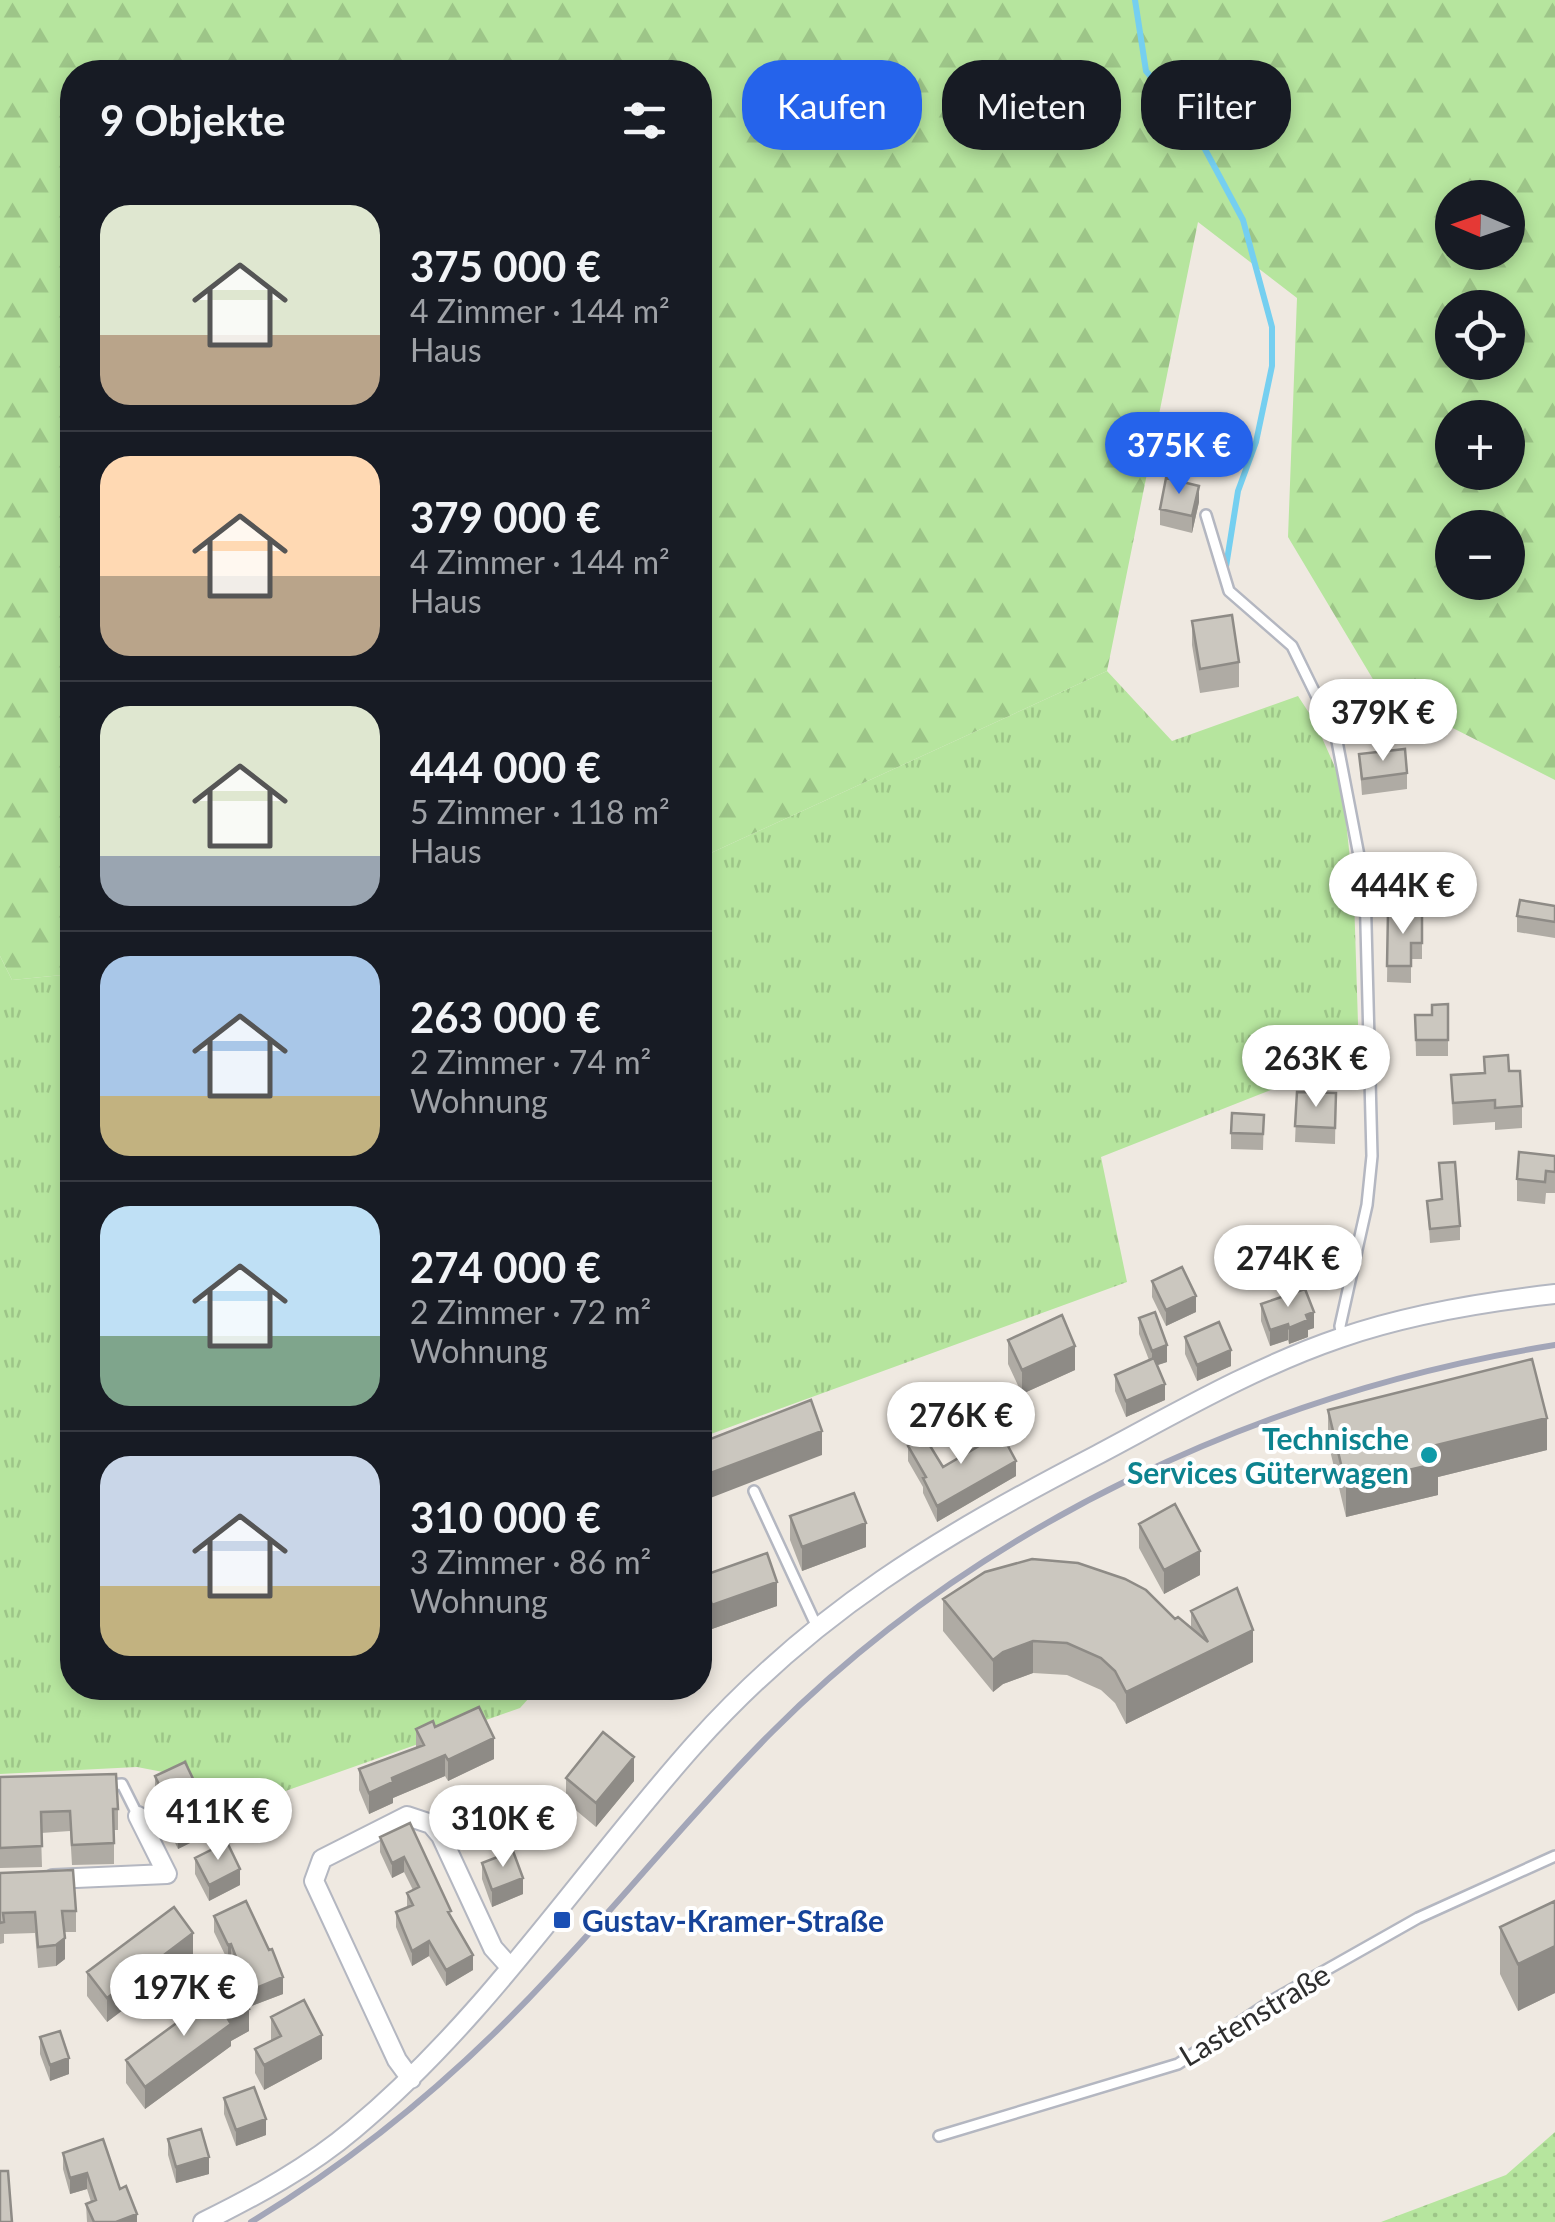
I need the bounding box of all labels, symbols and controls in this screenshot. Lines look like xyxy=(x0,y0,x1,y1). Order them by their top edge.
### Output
chip: Kaufen xyxy=(742,60,922,150)
chip: Mieten xyxy=(942,60,1121,150)
chip: Filter xyxy=(1141,60,1291,150)
icon: filters xyxy=(617,93,672,148)
text: 9 Objekte xyxy=(100,95,285,145)
north arrow xyxy=(1435,180,1525,270)
map controls xyxy=(1435,180,1525,600)
text: 375 000 € xyxy=(410,241,601,291)
icon: home xyxy=(180,245,300,365)
button: locate xyxy=(1435,290,1525,380)
text: 4 Zimmer · 144 m² xyxy=(410,291,670,330)
text: Haus xyxy=(410,330,482,369)
button: + xyxy=(1435,400,1525,490)
pin: 375K € xyxy=(1098,412,1260,497)
text: 375K € xyxy=(1127,425,1231,464)
text: 379 000 € xyxy=(410,492,601,542)
icon: home xyxy=(180,496,300,616)
button: − xyxy=(1435,510,1525,600)
text: 4 Zimmer · 144 m² xyxy=(410,542,670,581)
text: Haus xyxy=(410,581,482,620)
pin: 379K € xyxy=(1302,679,1464,764)
text: 379K € xyxy=(1331,692,1435,731)
text: 444 000 € xyxy=(410,742,601,792)
icon: home xyxy=(180,746,300,866)
text: 5 Zimmer · 118 m² xyxy=(410,792,670,831)
text: Haus xyxy=(410,831,482,870)
pin: 444K € xyxy=(1322,852,1484,937)
text: 444K € xyxy=(1351,865,1455,904)
text: 263 000 € xyxy=(410,992,601,1042)
icon: home xyxy=(180,996,300,1116)
pin: 263K € xyxy=(1235,1025,1397,1110)
text: 263K € xyxy=(1264,1038,1368,1077)
text: 2 Zimmer · 74 m² xyxy=(410,1042,651,1081)
text: Wohnung xyxy=(410,1081,548,1120)
pin: 274K € xyxy=(1207,1225,1369,1310)
text: 274K € xyxy=(1236,1238,1340,1277)
text: 274 000 € xyxy=(410,1242,601,1292)
icon: home xyxy=(180,1246,300,1366)
text: 2 Zimmer · 72 m² xyxy=(410,1292,651,1331)
text: Wohnung xyxy=(410,1331,548,1370)
pin: 276K € xyxy=(880,1382,1042,1467)
text: 276K € xyxy=(909,1395,1013,1434)
place label: Technische Services Güterwagen xyxy=(1127,1420,1409,1490)
marker: Technische Services Güterwagen xyxy=(1418,1444,1440,1466)
text: 310 000 € xyxy=(410,1492,601,1542)
icon: home xyxy=(180,1496,300,1616)
text: 3 Zimmer · 86 m² xyxy=(410,1542,651,1581)
text: Wohnung xyxy=(410,1581,548,1620)
pin: 411K € xyxy=(137,1778,299,1863)
pin: 310K € xyxy=(422,1785,584,1870)
text: 411K € xyxy=(166,1791,270,1830)
text: 310K € xyxy=(451,1798,555,1837)
place label: Gustav-Kramer-Straße xyxy=(582,1902,884,1938)
marker: Gustav-Kramer-Straße xyxy=(551,1909,573,1931)
pin: 197K € xyxy=(103,1954,265,2039)
street label: Lastenstraße xyxy=(1172,1955,1336,2073)
text: 197K € xyxy=(132,1967,236,2006)

